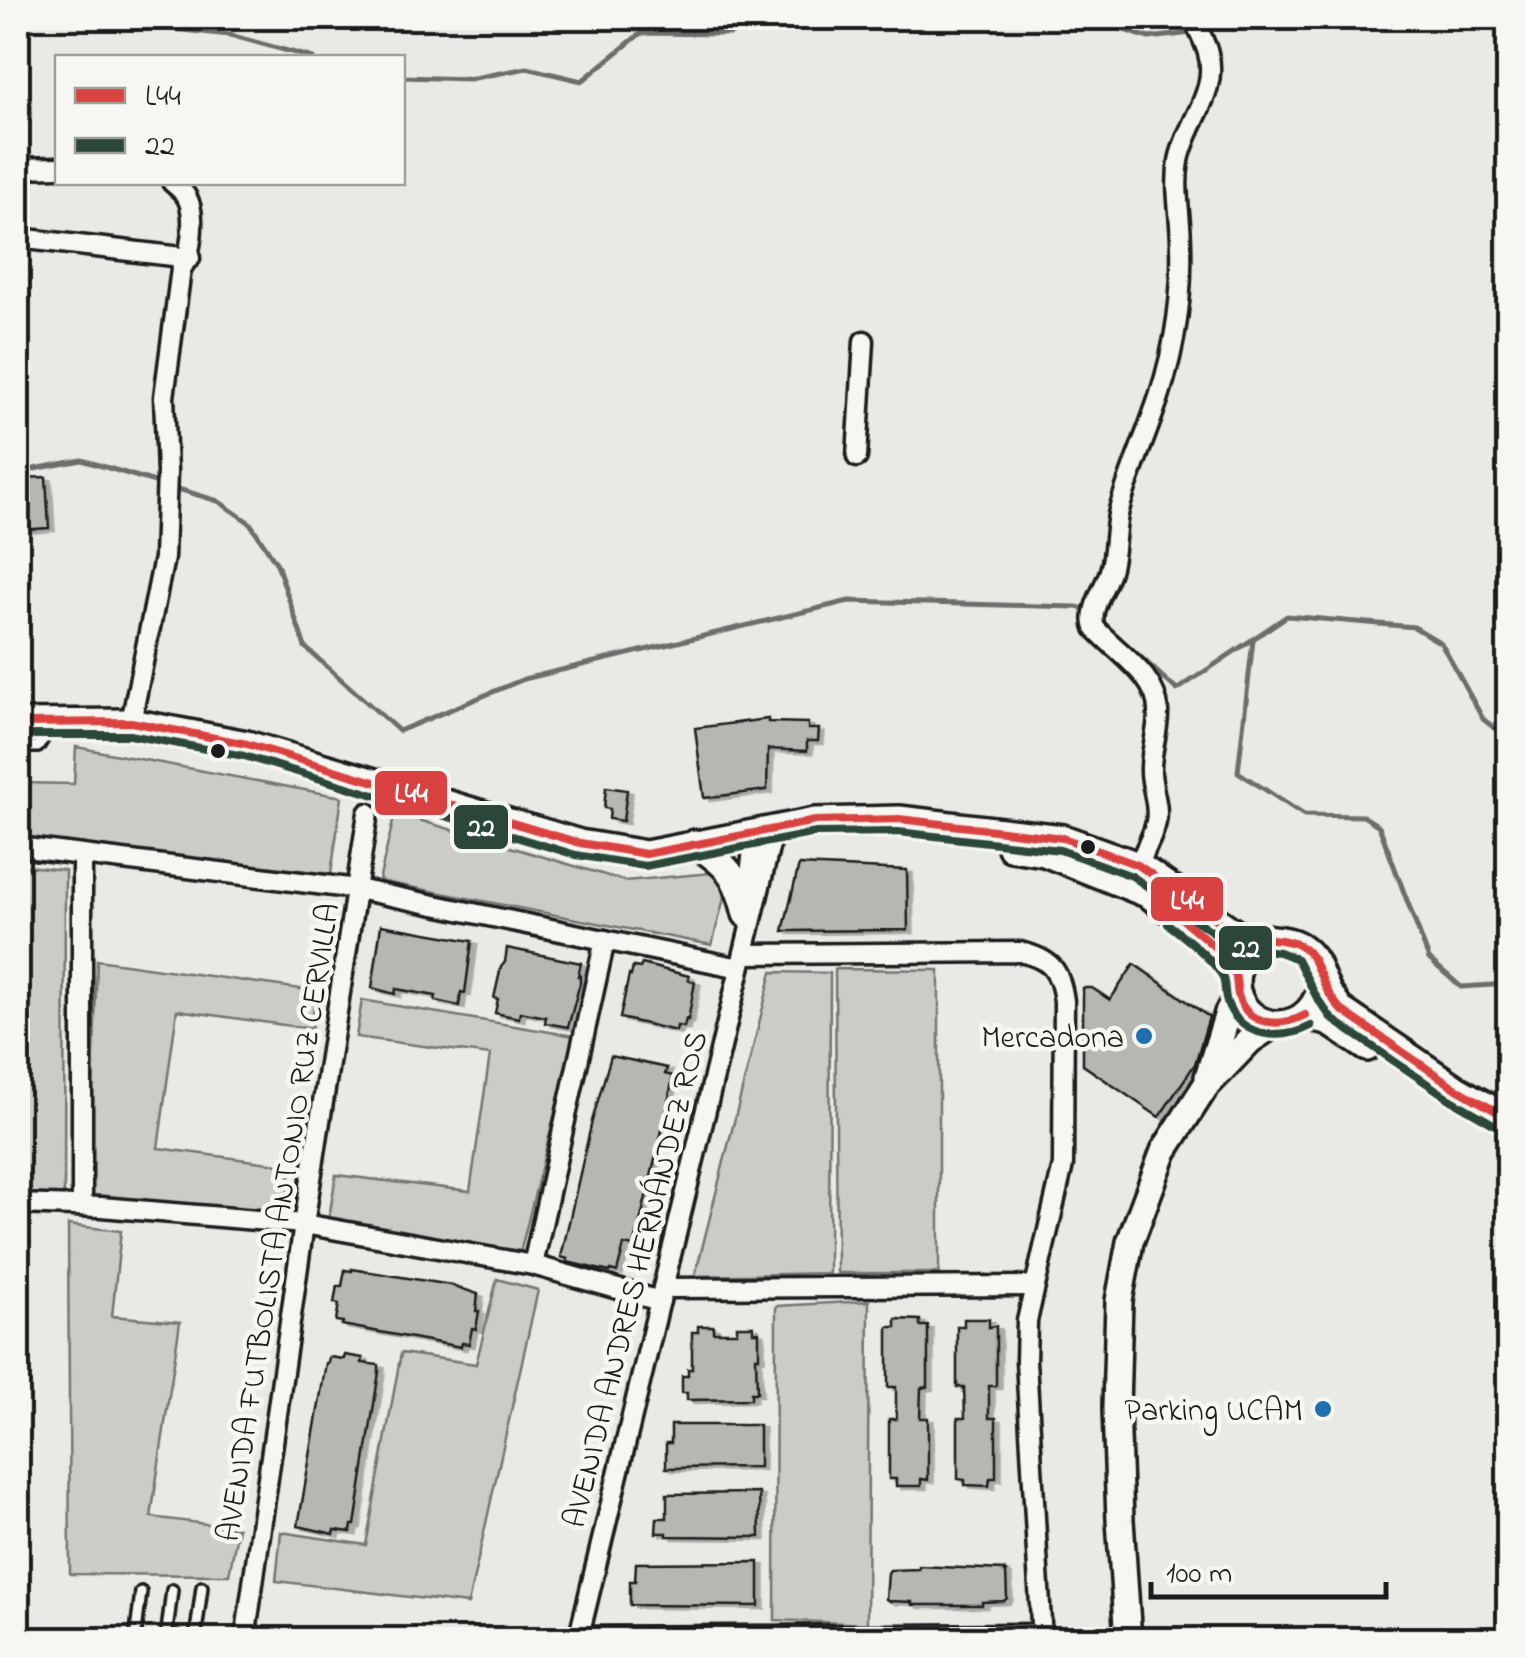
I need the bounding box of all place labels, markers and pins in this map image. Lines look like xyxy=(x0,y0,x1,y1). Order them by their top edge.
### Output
unlabelled marker xyxy=(208,741,228,761)
unlabelled marker xyxy=(1078,837,1098,857)
place label: Mercadona xyxy=(981,1016,1124,1063)
marker: Mercadona xyxy=(1133,1025,1155,1047)
place label: Parking UCAM xyxy=(1124,1389,1303,1436)
marker: Parking UCAM xyxy=(1312,1398,1334,1420)

